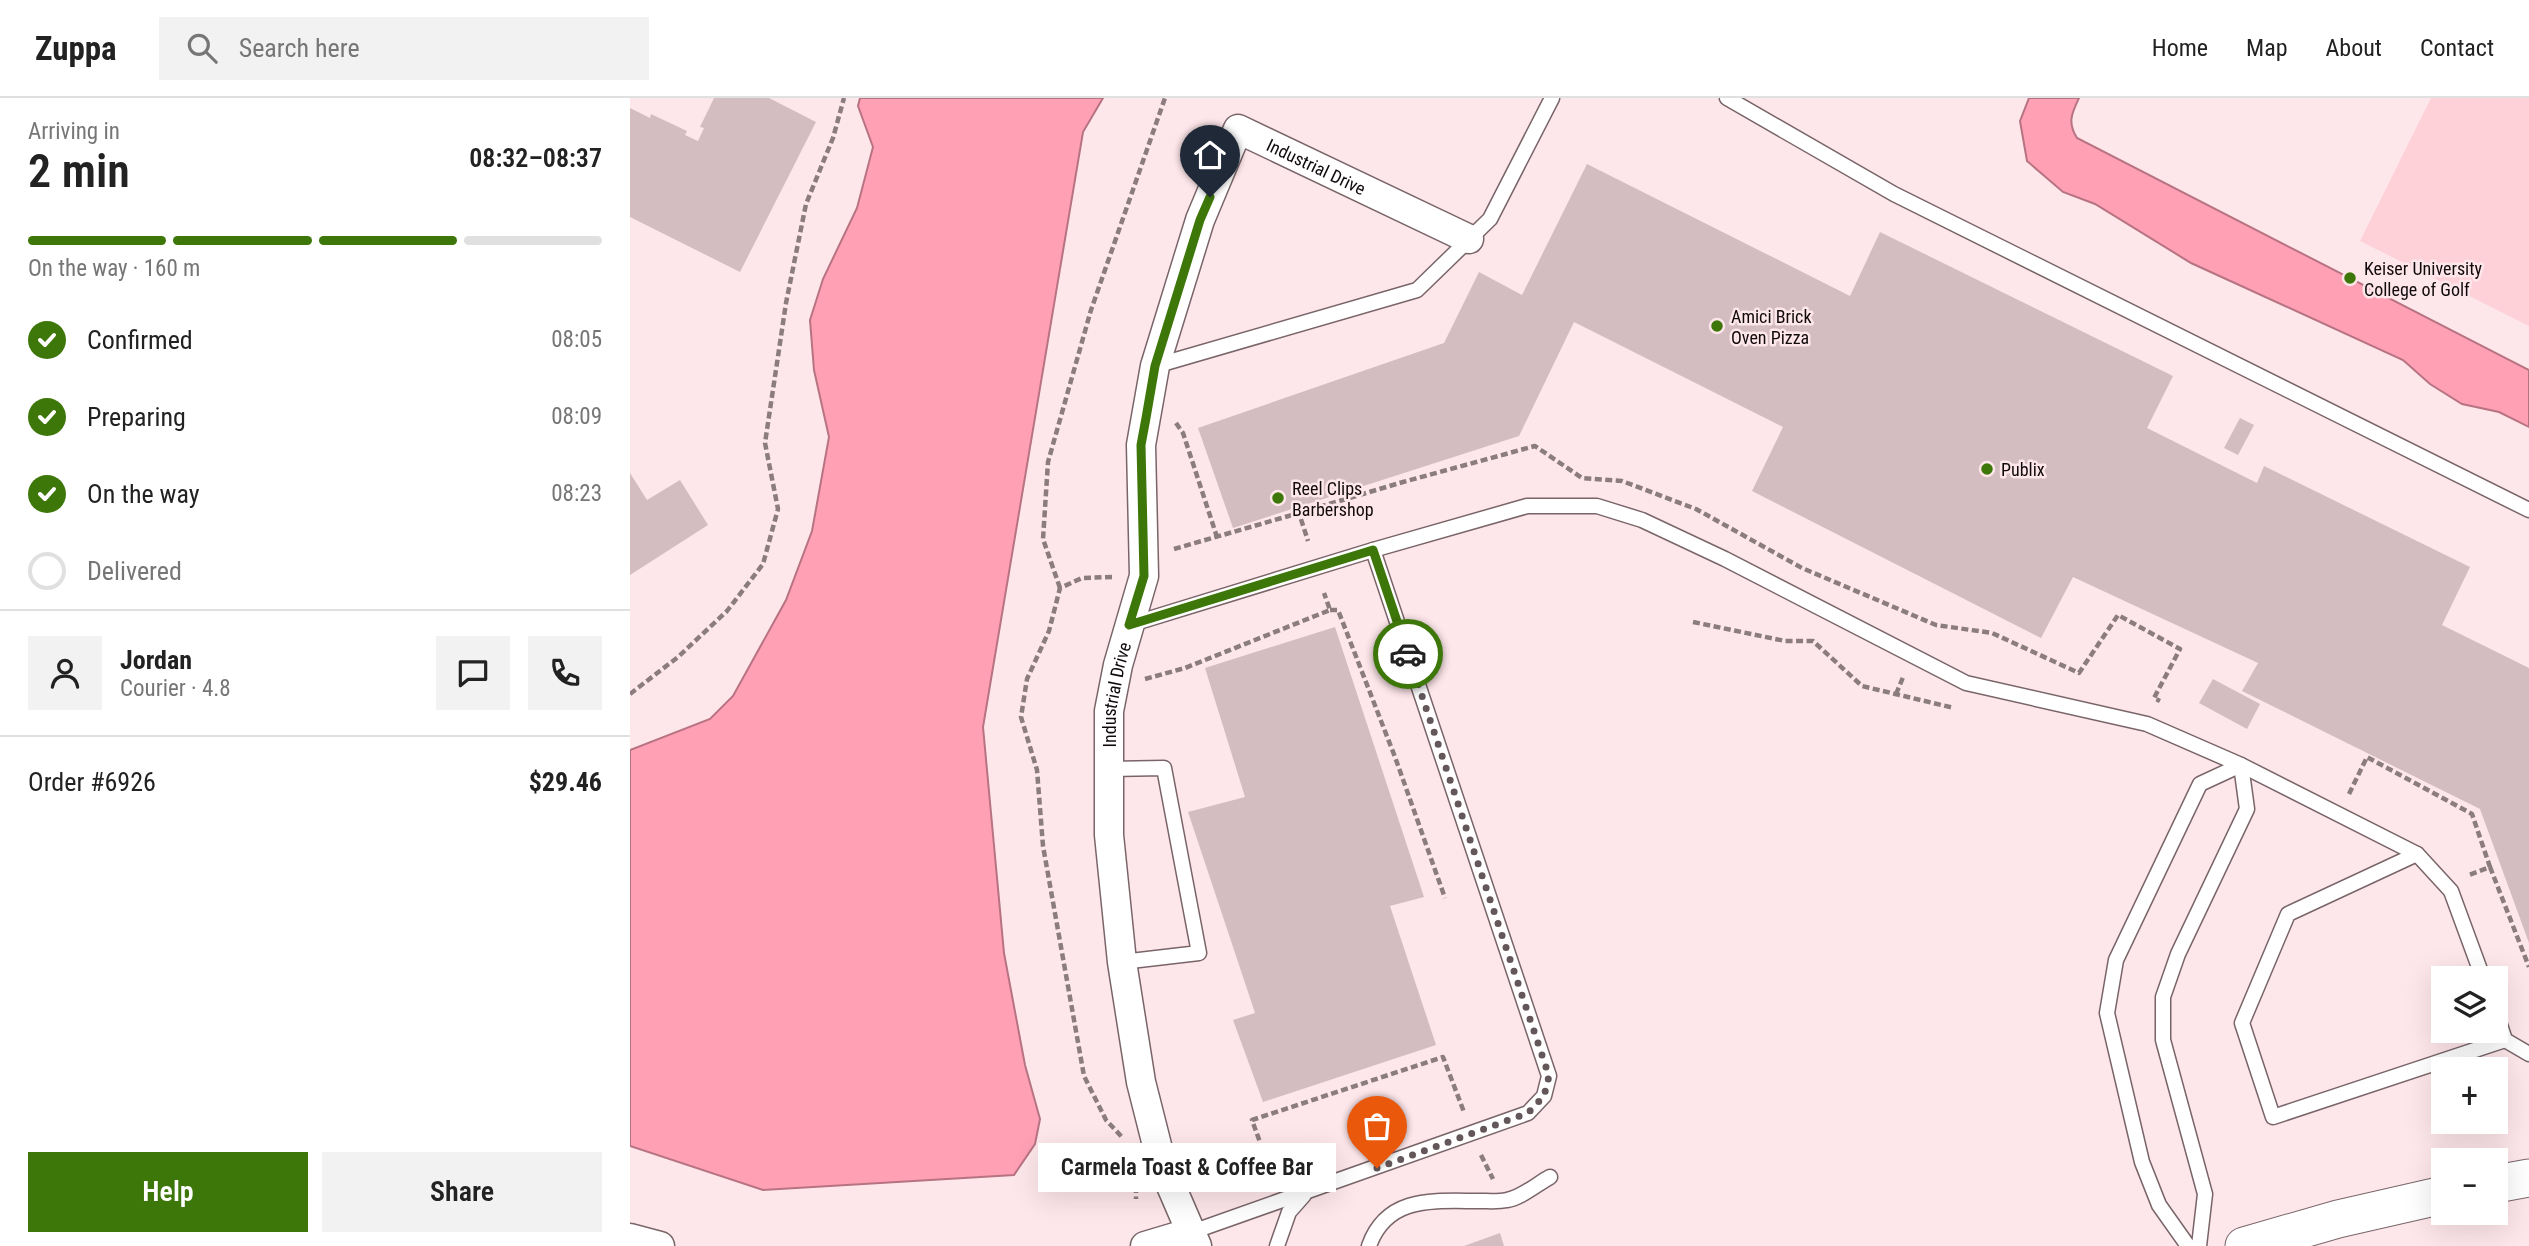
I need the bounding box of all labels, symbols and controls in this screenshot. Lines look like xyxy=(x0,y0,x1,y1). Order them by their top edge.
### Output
search box xyxy=(159,17,649,80)
text: Zuppa xyxy=(35,29,117,68)
icon: search xyxy=(183,29,221,67)
text: Search here xyxy=(239,33,360,63)
text: Home xyxy=(2152,34,2208,62)
text: Map xyxy=(2246,34,2288,62)
text: About xyxy=(2326,34,2382,62)
text: Contact xyxy=(2420,34,2494,62)
text: Arriving in xyxy=(28,118,120,145)
pin xyxy=(1180,125,1240,197)
street label: Industrial Drive xyxy=(1264,134,1369,199)
icon: home xyxy=(1191,136,1229,174)
text: 08:32–08:37 xyxy=(469,143,602,173)
text: 2 min xyxy=(28,144,130,198)
text: On the way · 160 m xyxy=(28,255,200,282)
place label: Keiser University College of Golf xyxy=(2364,258,2483,300)
marker: Keiser University College of Golf xyxy=(2342,270,2358,286)
place label: Amici Brick Oven Pizza xyxy=(1731,306,1812,348)
marker: Amici Brick Oven Pizza xyxy=(1709,318,1725,334)
icon: check xyxy=(28,321,66,359)
text: Confirmed xyxy=(87,325,193,355)
text: 08:05 xyxy=(551,326,602,353)
icon: check xyxy=(28,398,66,436)
text: Preparing xyxy=(87,402,186,432)
text: 08:09 xyxy=(551,403,602,430)
place label: Publix xyxy=(2001,459,2045,480)
marker: Publix xyxy=(1979,461,1995,477)
icon: check xyxy=(28,475,66,513)
place label: Reel Clips Barbershop xyxy=(1292,478,1374,520)
text: On the way xyxy=(87,479,200,509)
text: 08:23 xyxy=(551,480,602,507)
marker: Reel Clips Barbershop xyxy=(1270,490,1286,506)
text: Delivered xyxy=(87,556,182,586)
courier xyxy=(1373,619,1443,689)
icon: car xyxy=(1389,635,1427,673)
button: person xyxy=(28,636,102,710)
button: chat xyxy=(436,636,510,710)
button: phone xyxy=(528,636,602,710)
street label: Industrial Drive xyxy=(1099,639,1135,747)
text: Jordan xyxy=(120,645,192,675)
text: Courier · 4.8 xyxy=(120,675,231,702)
text: Order #6926 xyxy=(28,767,156,797)
text: $29.46 xyxy=(529,767,602,797)
map controls xyxy=(2431,966,2508,1225)
button: layers xyxy=(2431,966,2508,1043)
button: + xyxy=(2431,1057,2508,1134)
pin xyxy=(1347,1096,1407,1168)
icon: bag xyxy=(1358,1107,1396,1145)
callout: Carmela Toast & Coffee Bar xyxy=(1037,1144,1335,1192)
button: − xyxy=(2431,1148,2508,1225)
button: Help xyxy=(28,1152,308,1232)
button: Share xyxy=(322,1152,602,1232)
text: Carmela Toast & Coffee Bar xyxy=(1061,1154,1313,1181)

